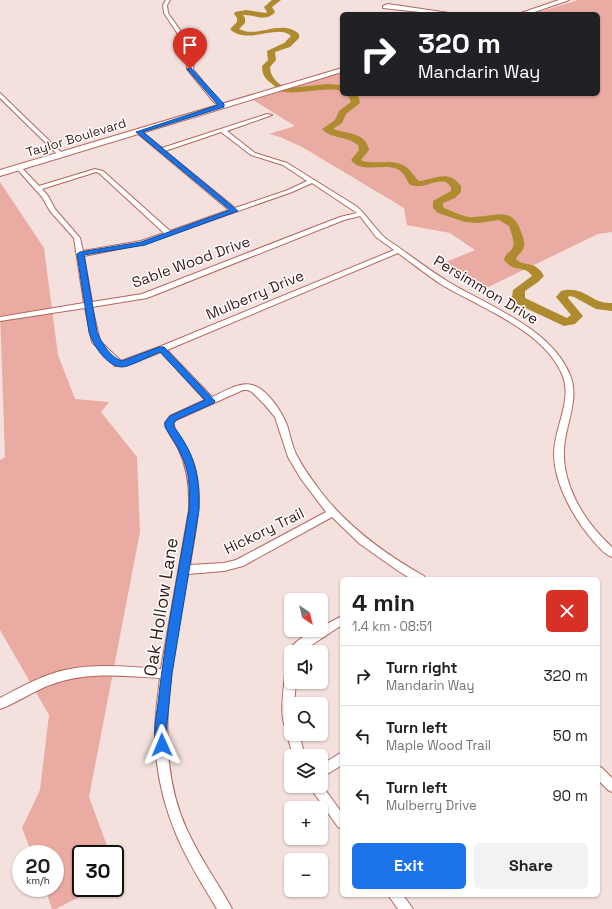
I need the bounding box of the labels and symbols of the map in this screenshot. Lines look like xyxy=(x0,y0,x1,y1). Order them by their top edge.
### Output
pin xyxy=(173,28,207,69)
street label: Taylor Boulevard xyxy=(24,114,128,161)
street label: Sable Wood Drive xyxy=(129,231,253,292)
street label: Persimmon Drive xyxy=(430,251,542,328)
street label: Mulberry Drive xyxy=(203,265,307,324)
street label: Hickory Trail xyxy=(221,503,307,558)
street label: Oak Hollow Lane xyxy=(138,536,183,678)
north arrow xyxy=(284,593,328,637)
position arrow xyxy=(141,724,183,766)
speed limit sign: 30 xyxy=(72,845,124,897)

